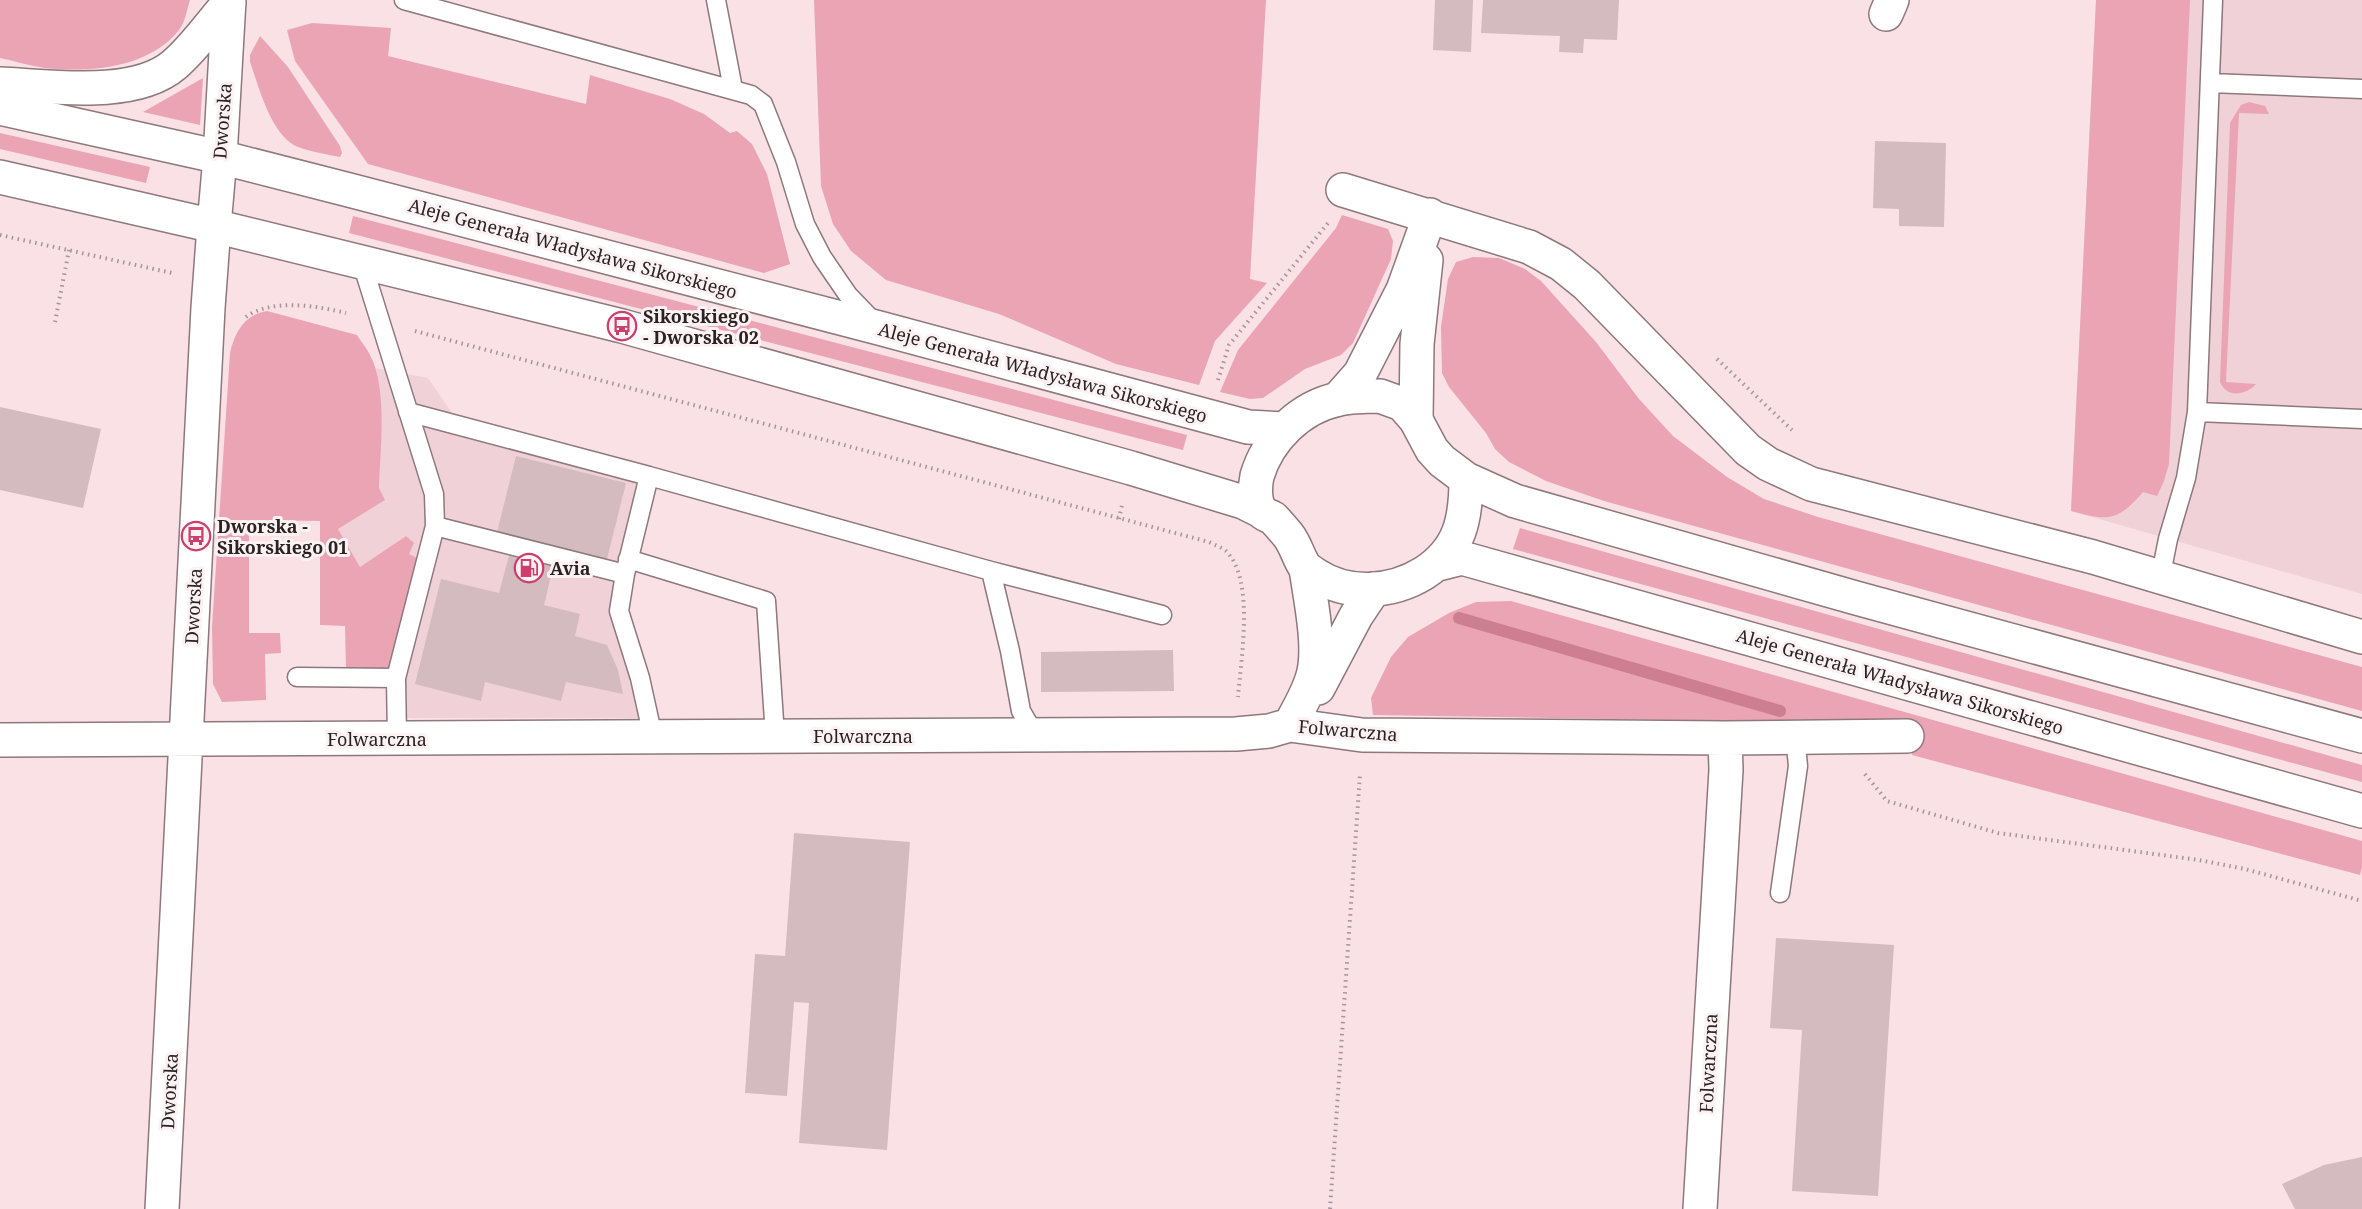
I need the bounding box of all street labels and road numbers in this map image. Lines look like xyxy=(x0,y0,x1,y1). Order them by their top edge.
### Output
street label: Dworska xyxy=(207,82,237,160)
street label: Aleje Generała Władysława Sikorskiego xyxy=(406,192,740,304)
street label: Aleje Generała Władysława Sikorskiego xyxy=(876,316,1210,428)
street label: Dworska xyxy=(179,567,207,645)
street label: Aleje Generała Władysława Sikorskiego xyxy=(1734,623,2066,739)
street label: Folwarczna xyxy=(1297,714,1399,746)
street label: Folwarczna xyxy=(813,724,913,748)
street label: Folwarczna xyxy=(327,727,427,751)
street label: Folwarczna xyxy=(1693,1013,1723,1113)
street label: Dworska xyxy=(155,1052,183,1130)

